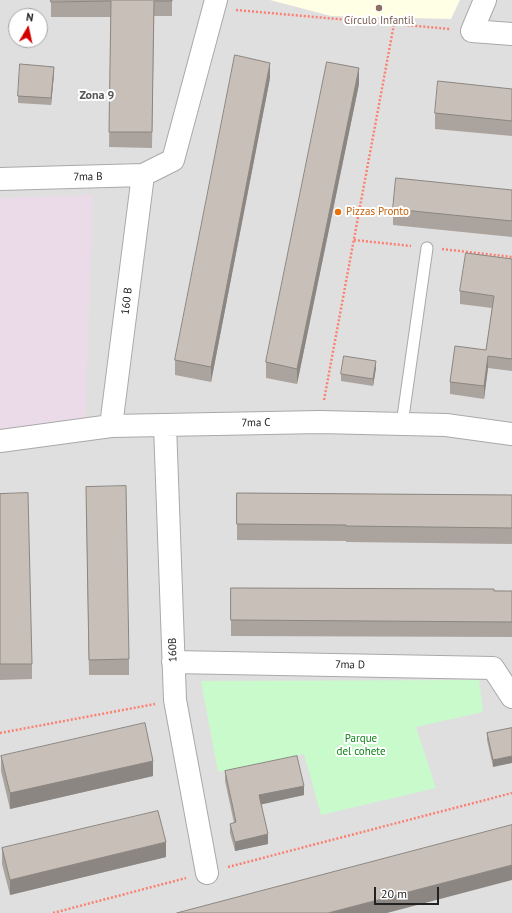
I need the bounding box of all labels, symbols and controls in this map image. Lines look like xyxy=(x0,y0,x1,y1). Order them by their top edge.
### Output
marker: Círculo Infantil xyxy=(374,3,384,13)
north arrow xyxy=(8,8,48,48)
text: N xyxy=(25,10,34,25)
place label: Círculo Infantil xyxy=(344,14,414,28)
district label: Zona 9 xyxy=(80,89,114,103)
street label: 7ma B xyxy=(73,170,103,184)
place label: Pizzas Pronto xyxy=(346,205,409,219)
marker: Pizzas Pronto xyxy=(333,207,343,217)
street label: 160 B xyxy=(119,287,135,315)
street label: 7ma C xyxy=(241,416,271,430)
street label: 160B xyxy=(166,638,180,662)
street label: 7ma D xyxy=(335,658,365,672)
park label: Parque del cohete xyxy=(336,732,386,758)
scale bar xyxy=(376,879,441,905)
text: 20 m xyxy=(381,886,407,901)

